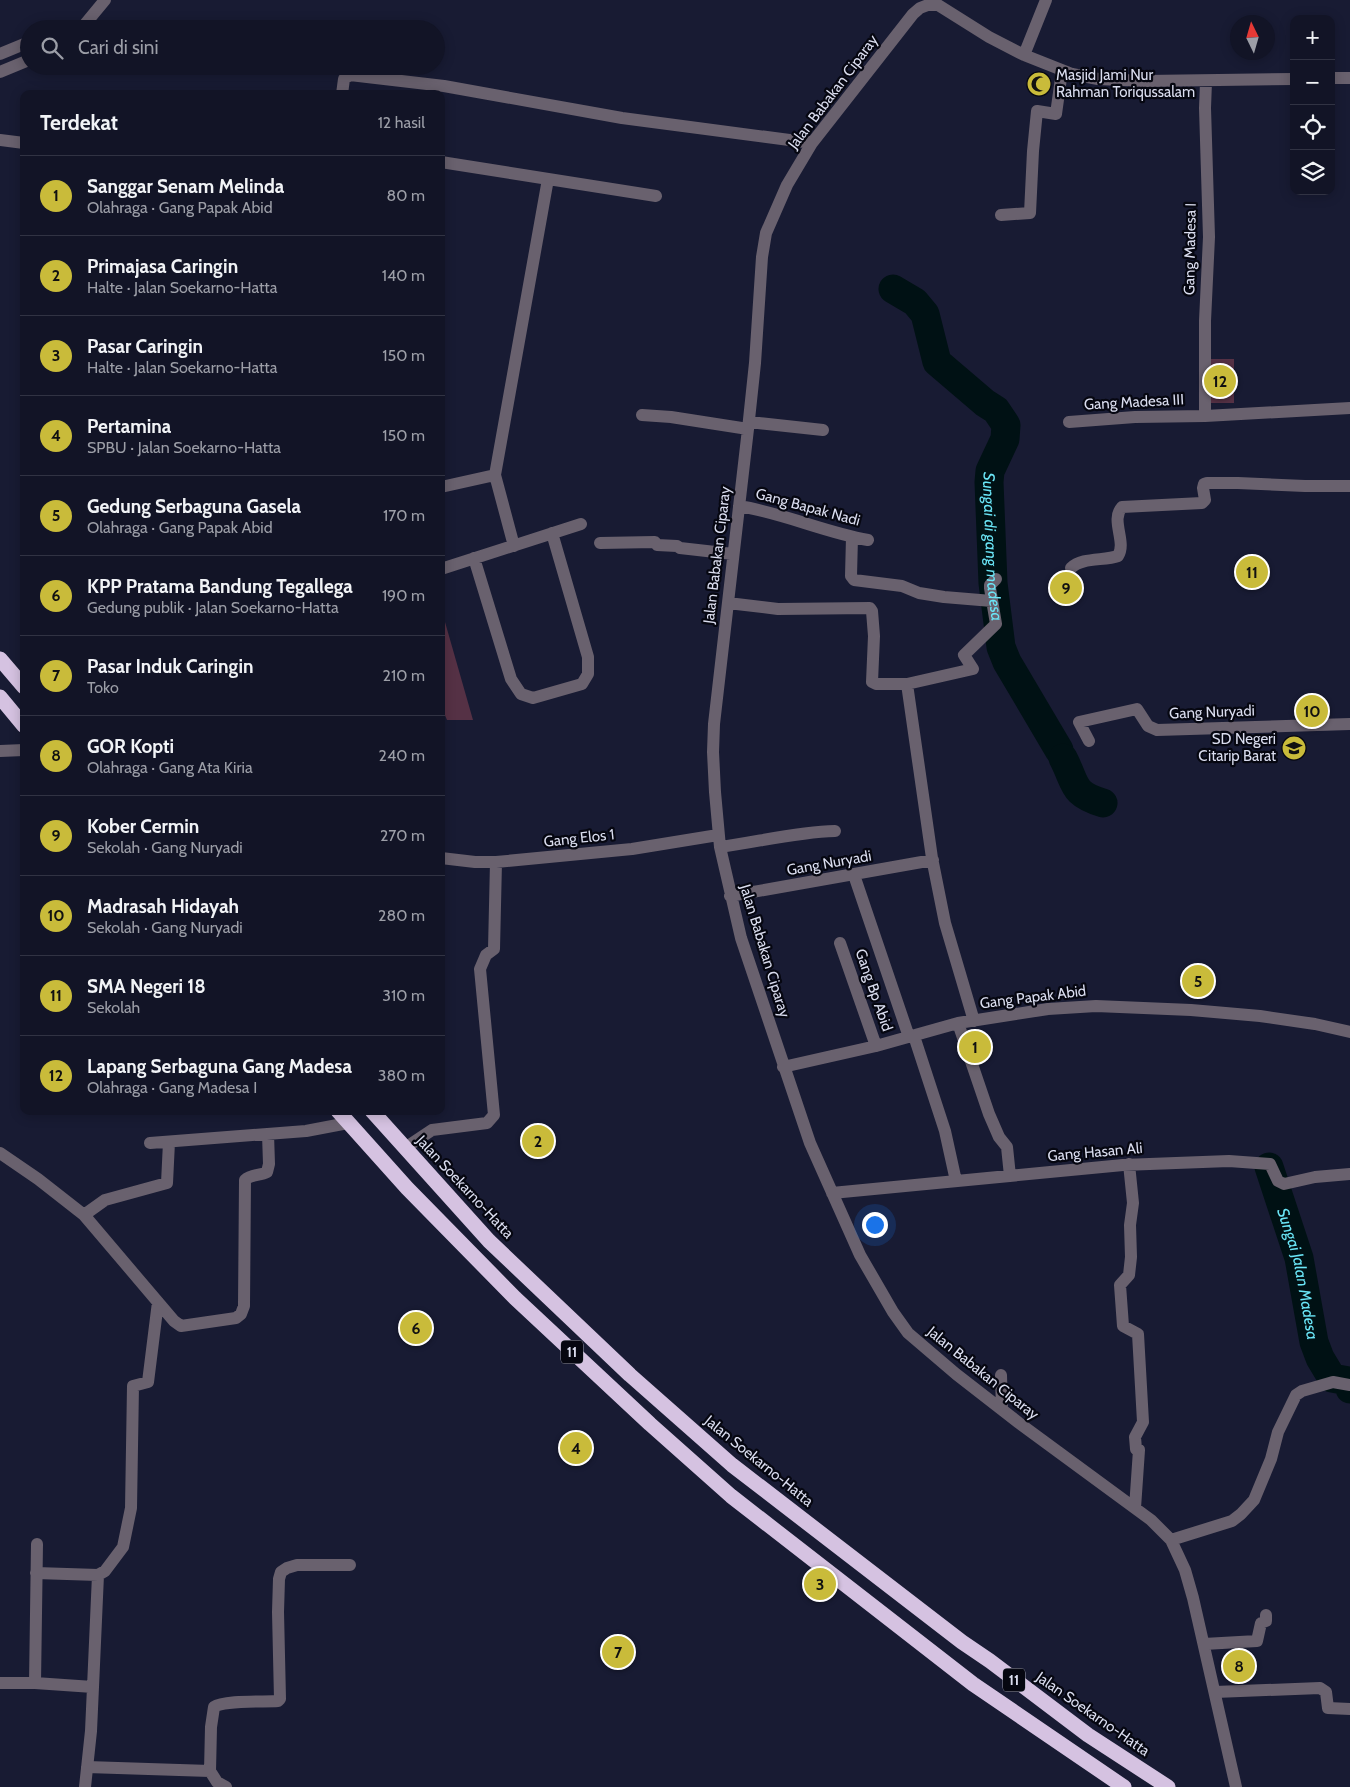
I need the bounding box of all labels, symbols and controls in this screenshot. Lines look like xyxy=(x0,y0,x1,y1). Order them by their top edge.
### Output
north arrow xyxy=(1230,15,1275,60)
map controls xyxy=(1290,15,1335,195)
button: + xyxy=(1290,15,1335,60)
search box xyxy=(20,20,445,75)
street label: Jalan Babakan Ciparay xyxy=(784,31,882,153)
icon: search xyxy=(38,34,66,62)
text: Cari di sini xyxy=(78,36,159,59)
button: − xyxy=(1290,60,1335,105)
place label: Masjid Jami Nur Rahman Toriqussalam xyxy=(1056,66,1195,101)
mosque icon: Masjid Jami Nur Rahman Toriqussalam xyxy=(1026,71,1052,97)
button: locate xyxy=(1290,105,1335,150)
text: Terdekat xyxy=(40,110,118,135)
text: 12 hasil xyxy=(378,113,425,132)
button: layers xyxy=(1290,150,1335,195)
text: Sanggar Senam Melinda xyxy=(87,175,284,198)
text: 1 xyxy=(53,186,59,205)
text: 80 m xyxy=(387,186,425,205)
text: Olahraga · Gang Papak Abid xyxy=(87,198,273,217)
street label: Gang Madesa I xyxy=(1180,203,1200,295)
text: Primajasa Caringin xyxy=(87,255,238,278)
text: 2 xyxy=(52,266,60,285)
text: 140 m xyxy=(382,266,425,285)
text: Halte · Jalan Soekarno-Hatta xyxy=(87,278,277,297)
text: Pasar Caringin xyxy=(87,335,203,358)
text: 3 xyxy=(52,346,60,365)
text: 150 m xyxy=(382,346,425,365)
text: Halte · Jalan Soekarno-Hatta xyxy=(87,358,277,377)
pin: 12 xyxy=(1204,362,1236,400)
street label: Gang Madesa III xyxy=(1084,390,1184,414)
text: Pertamina xyxy=(87,415,171,438)
text: 4 xyxy=(51,426,61,445)
text: 150 m xyxy=(382,426,425,445)
text: SPBU · Jalan Soekarno-Hatta xyxy=(87,438,281,457)
water label: Sungai di gang madesa xyxy=(979,471,1007,622)
street label: Gang Bapak Nadi xyxy=(754,484,862,530)
street label: Jalan Babakan Ciparay xyxy=(700,485,734,626)
text: Gedung Serbaguna Gasela xyxy=(87,495,301,518)
text: 5 xyxy=(52,506,60,525)
text: 170 m xyxy=(383,506,425,525)
text: Olahraga · Gang Papak Abid xyxy=(87,518,273,537)
pin: 11 xyxy=(1236,553,1268,591)
pin: 9 xyxy=(1050,569,1082,607)
text: KPP Pratama Bandung Tegallega xyxy=(87,575,353,598)
text: 6 xyxy=(52,586,61,605)
text: 190 m xyxy=(382,586,425,605)
text: Gedung publik · Jalan Soekarno-Hatta xyxy=(87,598,339,617)
text: Pasar Induk Caringin xyxy=(87,655,253,678)
text: 7 xyxy=(52,666,60,685)
text: 210 m xyxy=(383,666,425,685)
text: Toko xyxy=(87,678,119,697)
pin: 10 xyxy=(1296,692,1328,730)
street label: Gang Nuryadi xyxy=(1169,702,1255,722)
place label: SD Negeri Citarip Barat xyxy=(1198,730,1276,765)
text: GOR Kopti xyxy=(87,735,174,758)
school or university icon: SD Negeri Citarip Barat xyxy=(1281,735,1307,761)
text: 8 xyxy=(51,746,61,765)
text: 240 m xyxy=(379,746,425,765)
text: Olahraga · Gang Ata Kiria xyxy=(87,758,253,777)
text: Kober Cermin xyxy=(87,815,199,838)
street label: Gang Elos 1 xyxy=(543,825,615,851)
text: 9 xyxy=(52,826,61,845)
text: 270 m xyxy=(380,826,425,845)
text: Sekolah · Gang Nuryadi xyxy=(87,838,243,857)
street label: Gang Nuryadi xyxy=(785,847,873,879)
street label: Jalan Babakan Ciparay xyxy=(736,881,794,1020)
text: Madrasah Hidayah xyxy=(87,895,239,918)
text: 10 xyxy=(47,906,65,925)
text: 280 m xyxy=(378,906,425,925)
text: Sekolah · Gang Nuryadi xyxy=(87,918,243,937)
street label: Gang Bp Abid xyxy=(851,946,897,1034)
pin: 5 xyxy=(1182,962,1214,1000)
text: SMA Negeri 18 xyxy=(87,975,206,998)
street label: Gang Papak Abid xyxy=(979,982,1087,1012)
text: 11 xyxy=(50,986,62,1005)
text: 310 m xyxy=(382,986,425,1005)
text: Sekolah xyxy=(87,998,140,1017)
pin: 1 xyxy=(959,1028,991,1066)
text: Lapang Serbaguna Gang Madesa xyxy=(87,1055,352,1078)
text: 12 xyxy=(49,1066,63,1085)
text: 380 m xyxy=(378,1066,425,1085)
text: Olahraga · Gang Madesa I xyxy=(87,1078,257,1097)
pin: 2 xyxy=(522,1122,554,1160)
street label: Jalan Soekarno-Hatta xyxy=(412,1131,518,1243)
street label: Gang Hasan Ali xyxy=(1047,1139,1143,1165)
water label: Sungai Jalan Madesa xyxy=(1273,1206,1322,1341)
your location xyxy=(862,1212,888,1238)
pin: 6 xyxy=(400,1309,432,1347)
street label: Jalan Babakan Ciparay xyxy=(923,1322,1043,1424)
road number: 11 xyxy=(561,1340,583,1364)
street label: Jalan Soekarno-Hatta xyxy=(700,1411,818,1511)
pin: 4 xyxy=(560,1429,592,1467)
pin: 3 xyxy=(804,1565,836,1603)
pin: 7 xyxy=(602,1633,634,1671)
pin: 8 xyxy=(1223,1647,1255,1685)
street label: Jalan Soekarno-Hatta xyxy=(1032,1667,1154,1760)
road number: 11 xyxy=(1003,1668,1025,1692)

